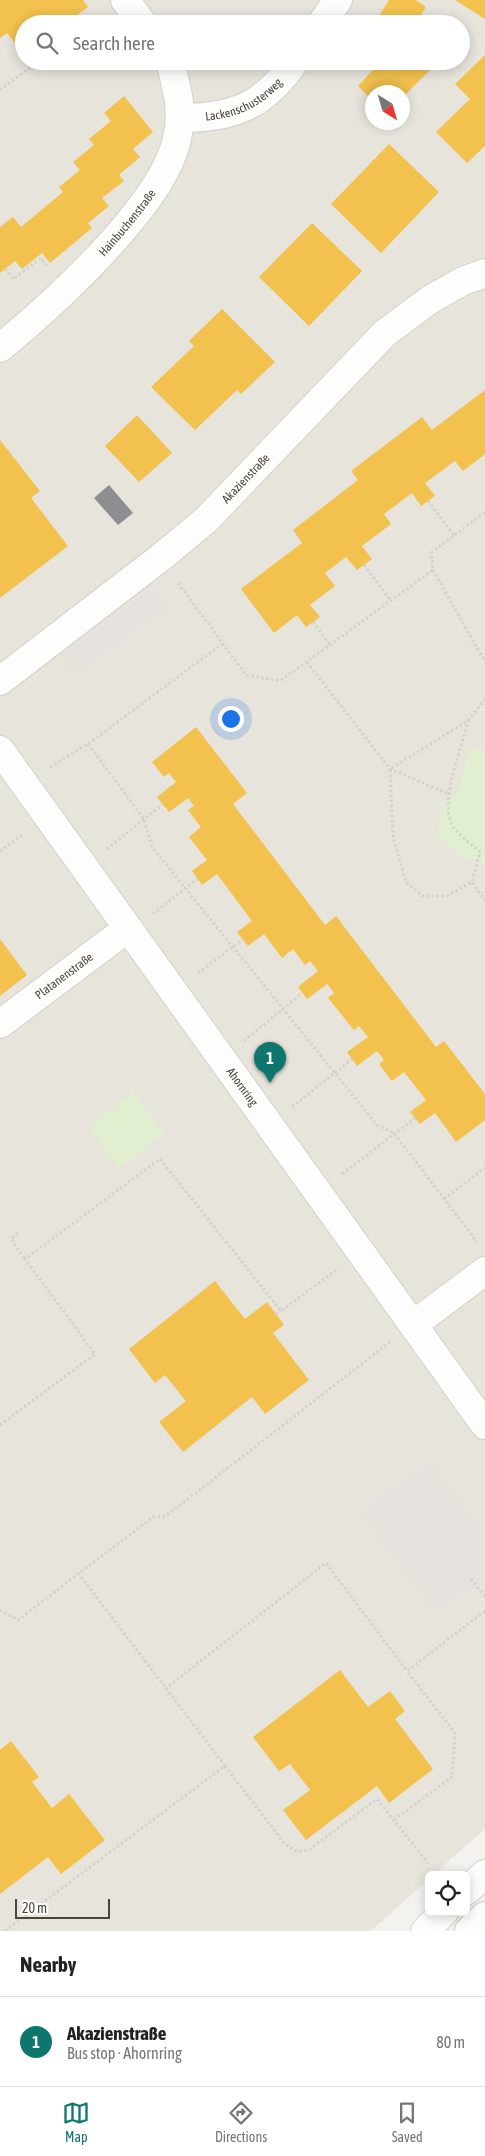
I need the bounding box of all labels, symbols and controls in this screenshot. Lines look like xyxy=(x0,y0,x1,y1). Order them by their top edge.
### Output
search box xyxy=(15,15,470,70)
icon: search xyxy=(33,29,61,57)
text: Search here xyxy=(73,32,155,54)
street label: Lackenschusterweg xyxy=(205,75,286,124)
north arrow xyxy=(365,85,410,130)
street label: Hainbuchenstraße xyxy=(96,187,159,259)
street label: Akazienstraße xyxy=(219,451,273,506)
your location xyxy=(218,706,244,732)
street label: Platanenstraße xyxy=(32,950,96,1002)
pin: 1 xyxy=(254,1042,286,1083)
street label: Ahornring xyxy=(224,1065,261,1110)
map controls xyxy=(425,1871,470,1916)
button: locate xyxy=(425,1871,470,1916)
scale bar xyxy=(15,1896,110,1919)
text: 20 m xyxy=(22,1900,47,1916)
text: Nearby xyxy=(20,1952,76,1976)
text: Akazienstraße xyxy=(67,2022,166,2044)
text: 1 xyxy=(32,2033,40,2051)
text: 80 m xyxy=(436,2033,465,2051)
text: Bus stop · Ahornring xyxy=(67,2044,182,2062)
tab: Map xyxy=(62,2099,90,2145)
tab: Directions xyxy=(215,2099,267,2145)
tab: Saved xyxy=(392,2099,423,2145)

